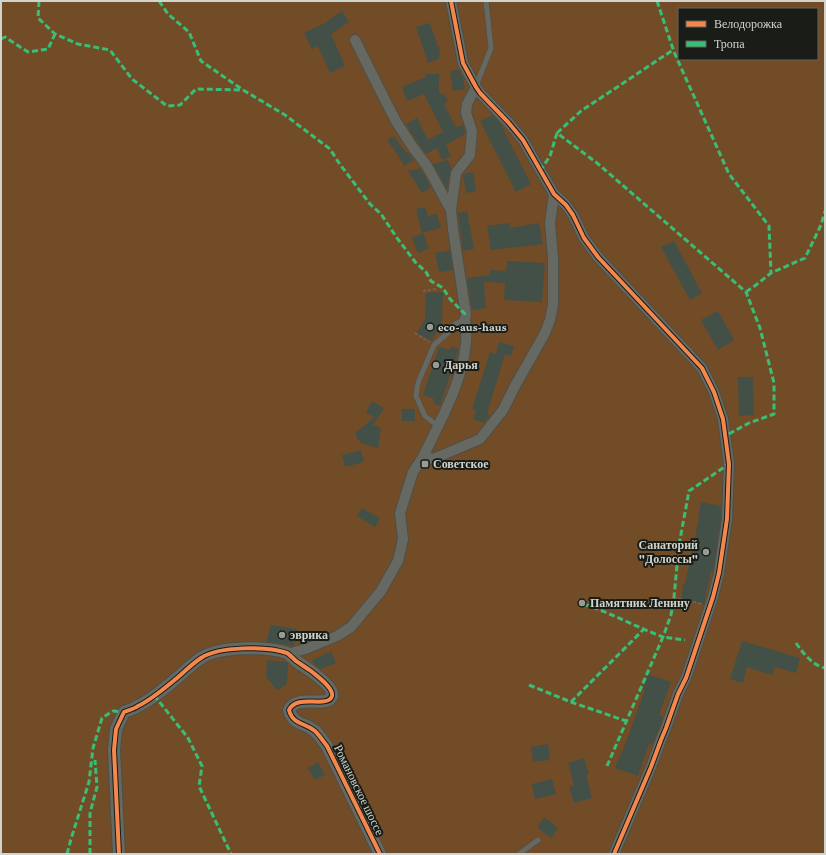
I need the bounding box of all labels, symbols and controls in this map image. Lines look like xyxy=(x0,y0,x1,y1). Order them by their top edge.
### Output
legend xyxy=(678,8,818,60)
text: Велодорожка xyxy=(714,17,783,31)
text: Тропа xyxy=(714,37,745,51)
place label: eco-aus-haus xyxy=(438,320,507,334)
marker: eco-aus-haus xyxy=(425,322,435,332)
place label: Дарья xyxy=(444,358,478,372)
marker: Дарья xyxy=(431,360,441,370)
place label: Советское xyxy=(433,457,489,471)
marker: Советское xyxy=(420,459,430,469)
place label: Санаторий "Долоссы" xyxy=(638,538,698,566)
marker: Санаторий "Долоссы" xyxy=(701,547,711,557)
place label: Памятник Ленину xyxy=(590,596,690,610)
marker: Памятник Ленину xyxy=(577,598,587,608)
place label: эврика xyxy=(290,628,328,642)
marker: эврика xyxy=(277,630,287,640)
street label: Романовское шоссе xyxy=(331,742,387,838)

